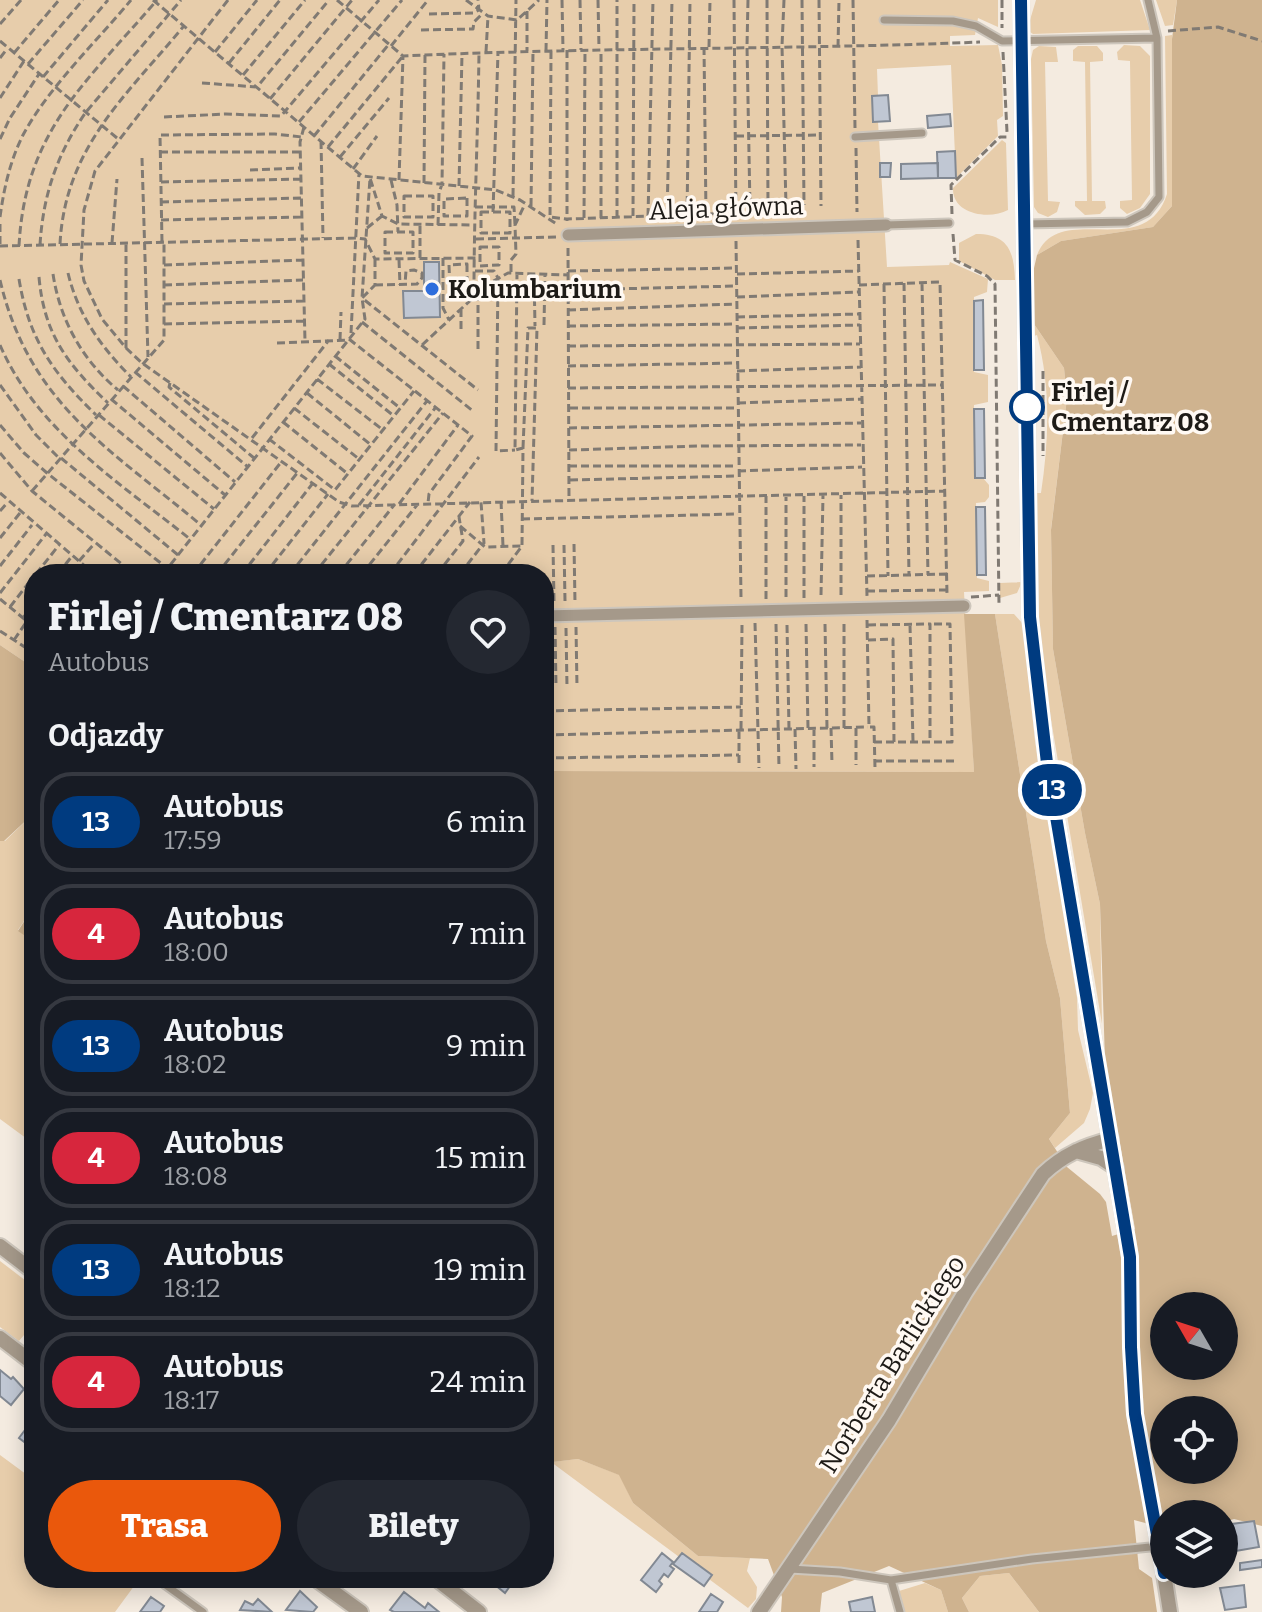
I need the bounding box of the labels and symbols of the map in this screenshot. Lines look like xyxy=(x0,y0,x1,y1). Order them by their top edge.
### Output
street label: Aleja główna xyxy=(648,190,804,227)
place label: Kolumbarium xyxy=(448,274,622,305)
marker: Kolumbarium xyxy=(423,280,441,298)
place label: Firlej / Cmentarz 08 xyxy=(1051,377,1210,438)
marker: Firlej / Cmentarz 08 xyxy=(1010,390,1044,424)
line badge: 13 xyxy=(1016,764,1088,816)
street label: Norberta Barlickiego xyxy=(813,1250,972,1479)
north arrow xyxy=(1150,1292,1238,1380)

